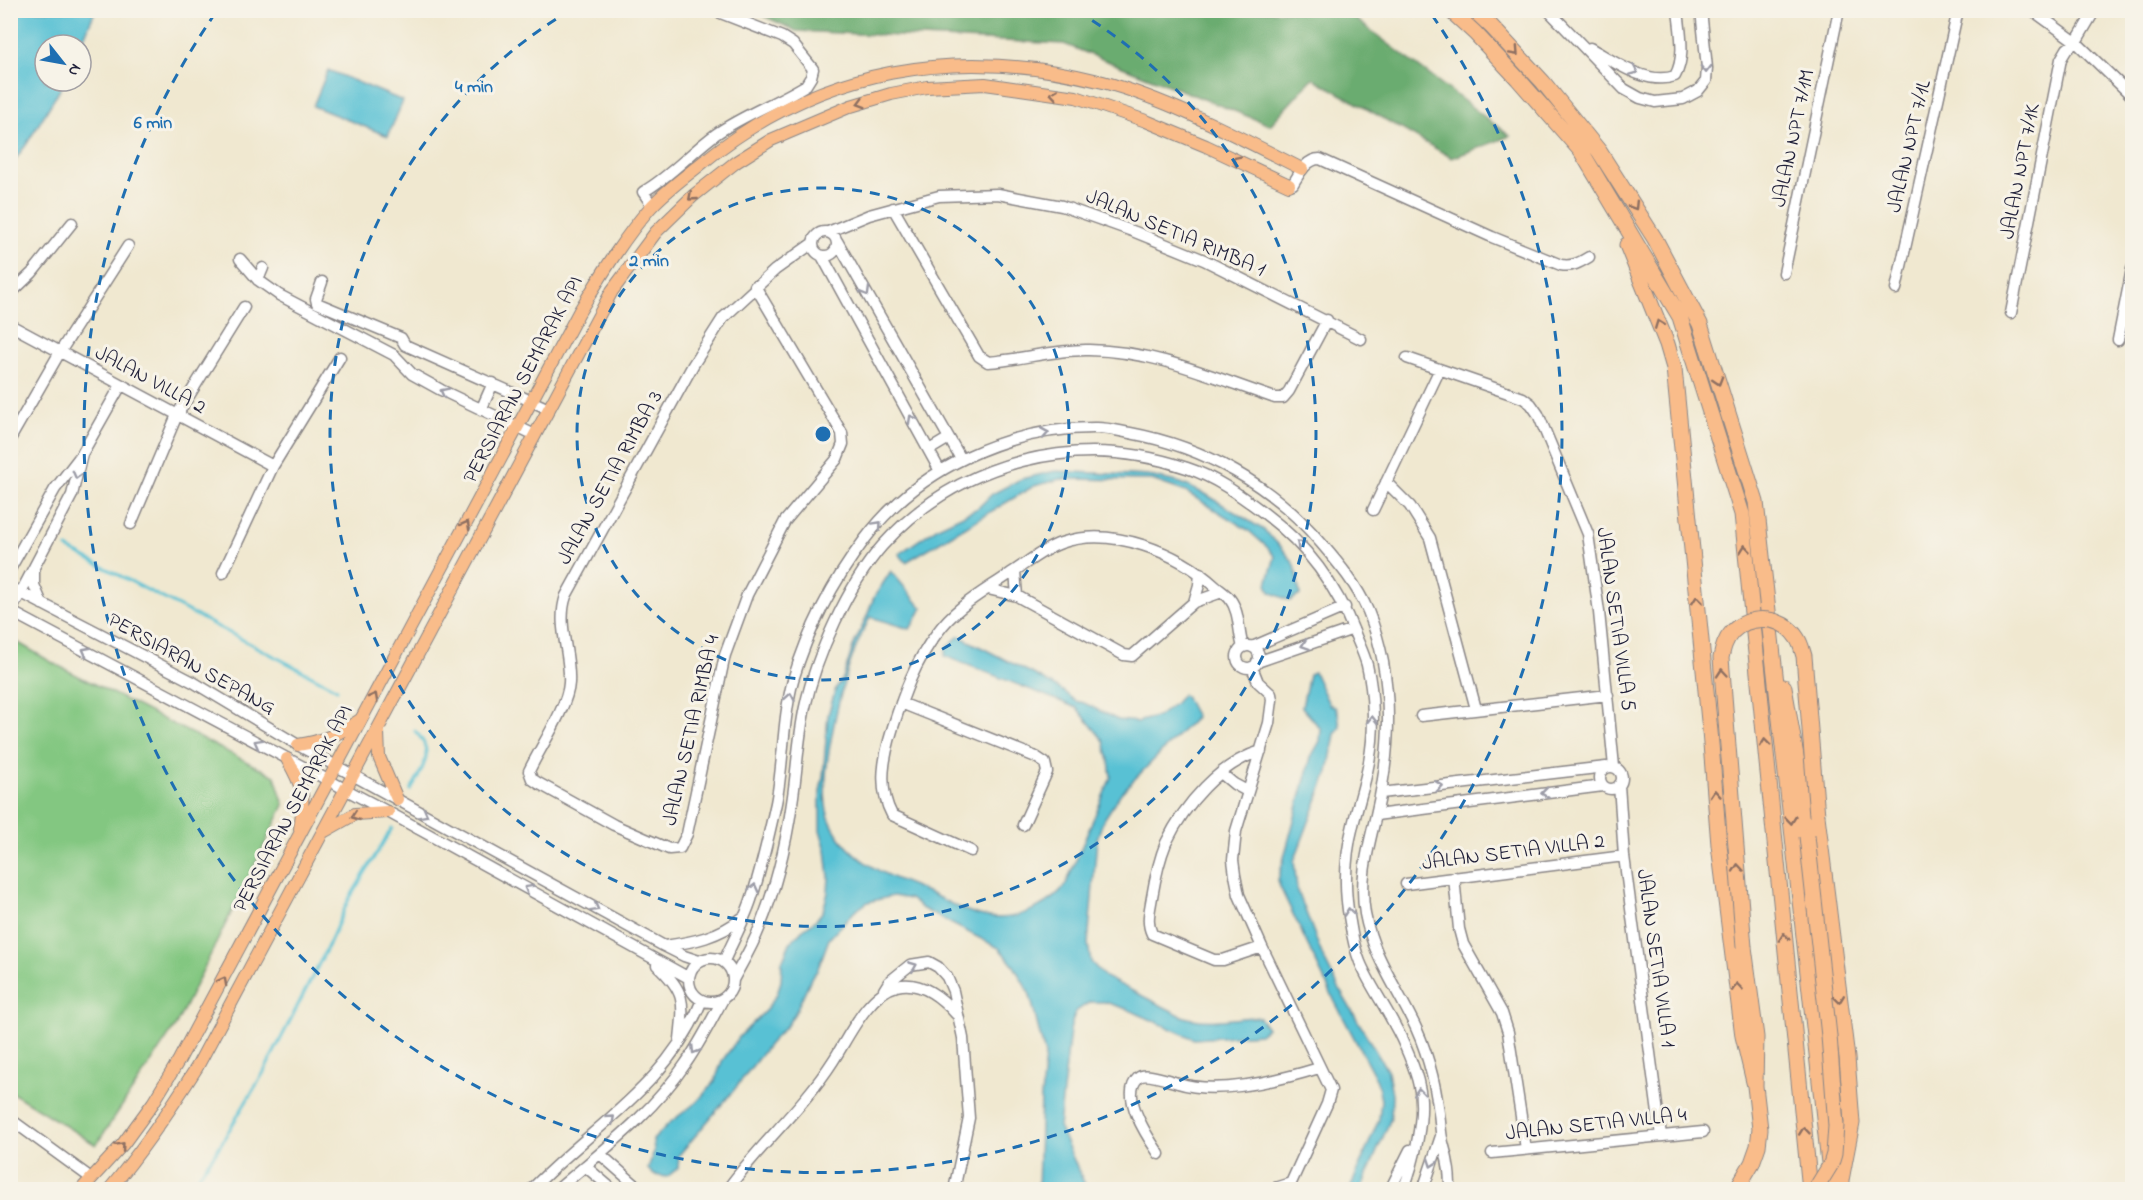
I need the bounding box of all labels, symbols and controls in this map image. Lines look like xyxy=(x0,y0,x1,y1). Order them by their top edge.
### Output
north arrow xyxy=(33,33,93,93)
one-way arrow xyxy=(1508,45,1519,56)
text: N xyxy=(61,59,87,81)
one-way arrow xyxy=(1628,64,1639,76)
one-way arrow xyxy=(1700,64,1712,73)
street label: JALAN NPT 7/1M xyxy=(1765,67,1823,210)
text: 4 min xyxy=(455,75,493,101)
street label: JALAN NPT 7/1L xyxy=(1880,77,1940,216)
one-way arrow xyxy=(1049,88,1058,100)
one-way arrow xyxy=(856,96,867,108)
street label: JALAN NPT 7/1K xyxy=(1993,100,2049,242)
text: 6 min xyxy=(134,111,172,137)
one-way arrow xyxy=(1232,156,1243,168)
street label: JALAN SETIA RIMBA 1 xyxy=(1081,182,1270,285)
one-way arrow xyxy=(689,190,699,201)
one-way arrow xyxy=(1626,200,1638,210)
text: 2 min xyxy=(628,249,669,275)
street label: PERSIARAN SEMARAK API xyxy=(456,271,591,489)
one-way arrow xyxy=(859,285,870,296)
one-way arrow xyxy=(1654,319,1667,330)
street label: JALAN VILLA 2 xyxy=(89,339,211,423)
one-way arrow xyxy=(1711,375,1723,386)
street label: JALAN SETIA RIMBA 3 xyxy=(550,385,671,571)
one-way arrow xyxy=(440,387,451,399)
one-way arrow xyxy=(908,415,919,426)
centre of rings xyxy=(813,424,833,444)
one-way arrow xyxy=(1040,427,1050,440)
one-way arrow xyxy=(72,469,84,480)
one-way arrow xyxy=(459,521,470,532)
one-way arrow xyxy=(871,521,882,532)
street label: JALAN SETIA VILLA 5 xyxy=(1587,525,1643,713)
one-way arrow xyxy=(1296,540,1306,551)
one-way arrow xyxy=(1739,545,1752,554)
one-way arrow xyxy=(1691,595,1704,604)
street label: PERSIARAN SEPANG xyxy=(102,606,280,723)
street label: JALAN SETIA RIMBA 4 xyxy=(655,632,729,829)
one-way arrow xyxy=(1300,638,1311,651)
one-way arrow xyxy=(81,647,92,658)
one-way arrow xyxy=(1716,669,1729,678)
one-way arrow xyxy=(783,692,796,702)
one-way arrow xyxy=(367,693,378,704)
street label: PERSIARAN SEMARAK API xyxy=(226,700,361,918)
one-way arrow xyxy=(1366,715,1378,724)
one-way arrow xyxy=(253,739,264,750)
one-way arrow xyxy=(1759,739,1772,748)
one-way arrow xyxy=(1434,780,1443,793)
one-way arrow xyxy=(1540,786,1550,799)
one-way arrow xyxy=(1708,789,1721,798)
one-way arrow xyxy=(418,806,428,818)
one-way arrow xyxy=(350,808,360,821)
one-way arrow xyxy=(1784,816,1797,825)
street label: JALAN SETIA VILLA 2 xyxy=(1420,827,1606,879)
one-way arrow xyxy=(1732,863,1745,872)
street label: JALAN SETIA VILLA 1 xyxy=(1628,867,1682,1050)
one-way arrow xyxy=(747,883,760,893)
one-way arrow xyxy=(523,884,534,896)
one-way arrow xyxy=(588,901,599,912)
one-way arrow xyxy=(1343,907,1356,916)
one-way arrow xyxy=(1778,933,1791,942)
one-way arrow xyxy=(906,961,917,973)
one-way arrow xyxy=(216,976,227,987)
one-way arrow xyxy=(1732,983,1744,992)
one-way arrow xyxy=(1832,994,1845,1003)
one-way arrow xyxy=(690,1044,702,1054)
one-way arrow xyxy=(1413,1087,1426,1096)
street label: JALAN SETIA VILLA 4 xyxy=(1504,1101,1689,1149)
one-way arrow xyxy=(604,1115,615,1126)
one-way arrow xyxy=(1798,1127,1811,1136)
one-way arrow xyxy=(113,1142,124,1153)
one-way arrow xyxy=(1427,1157,1439,1167)

